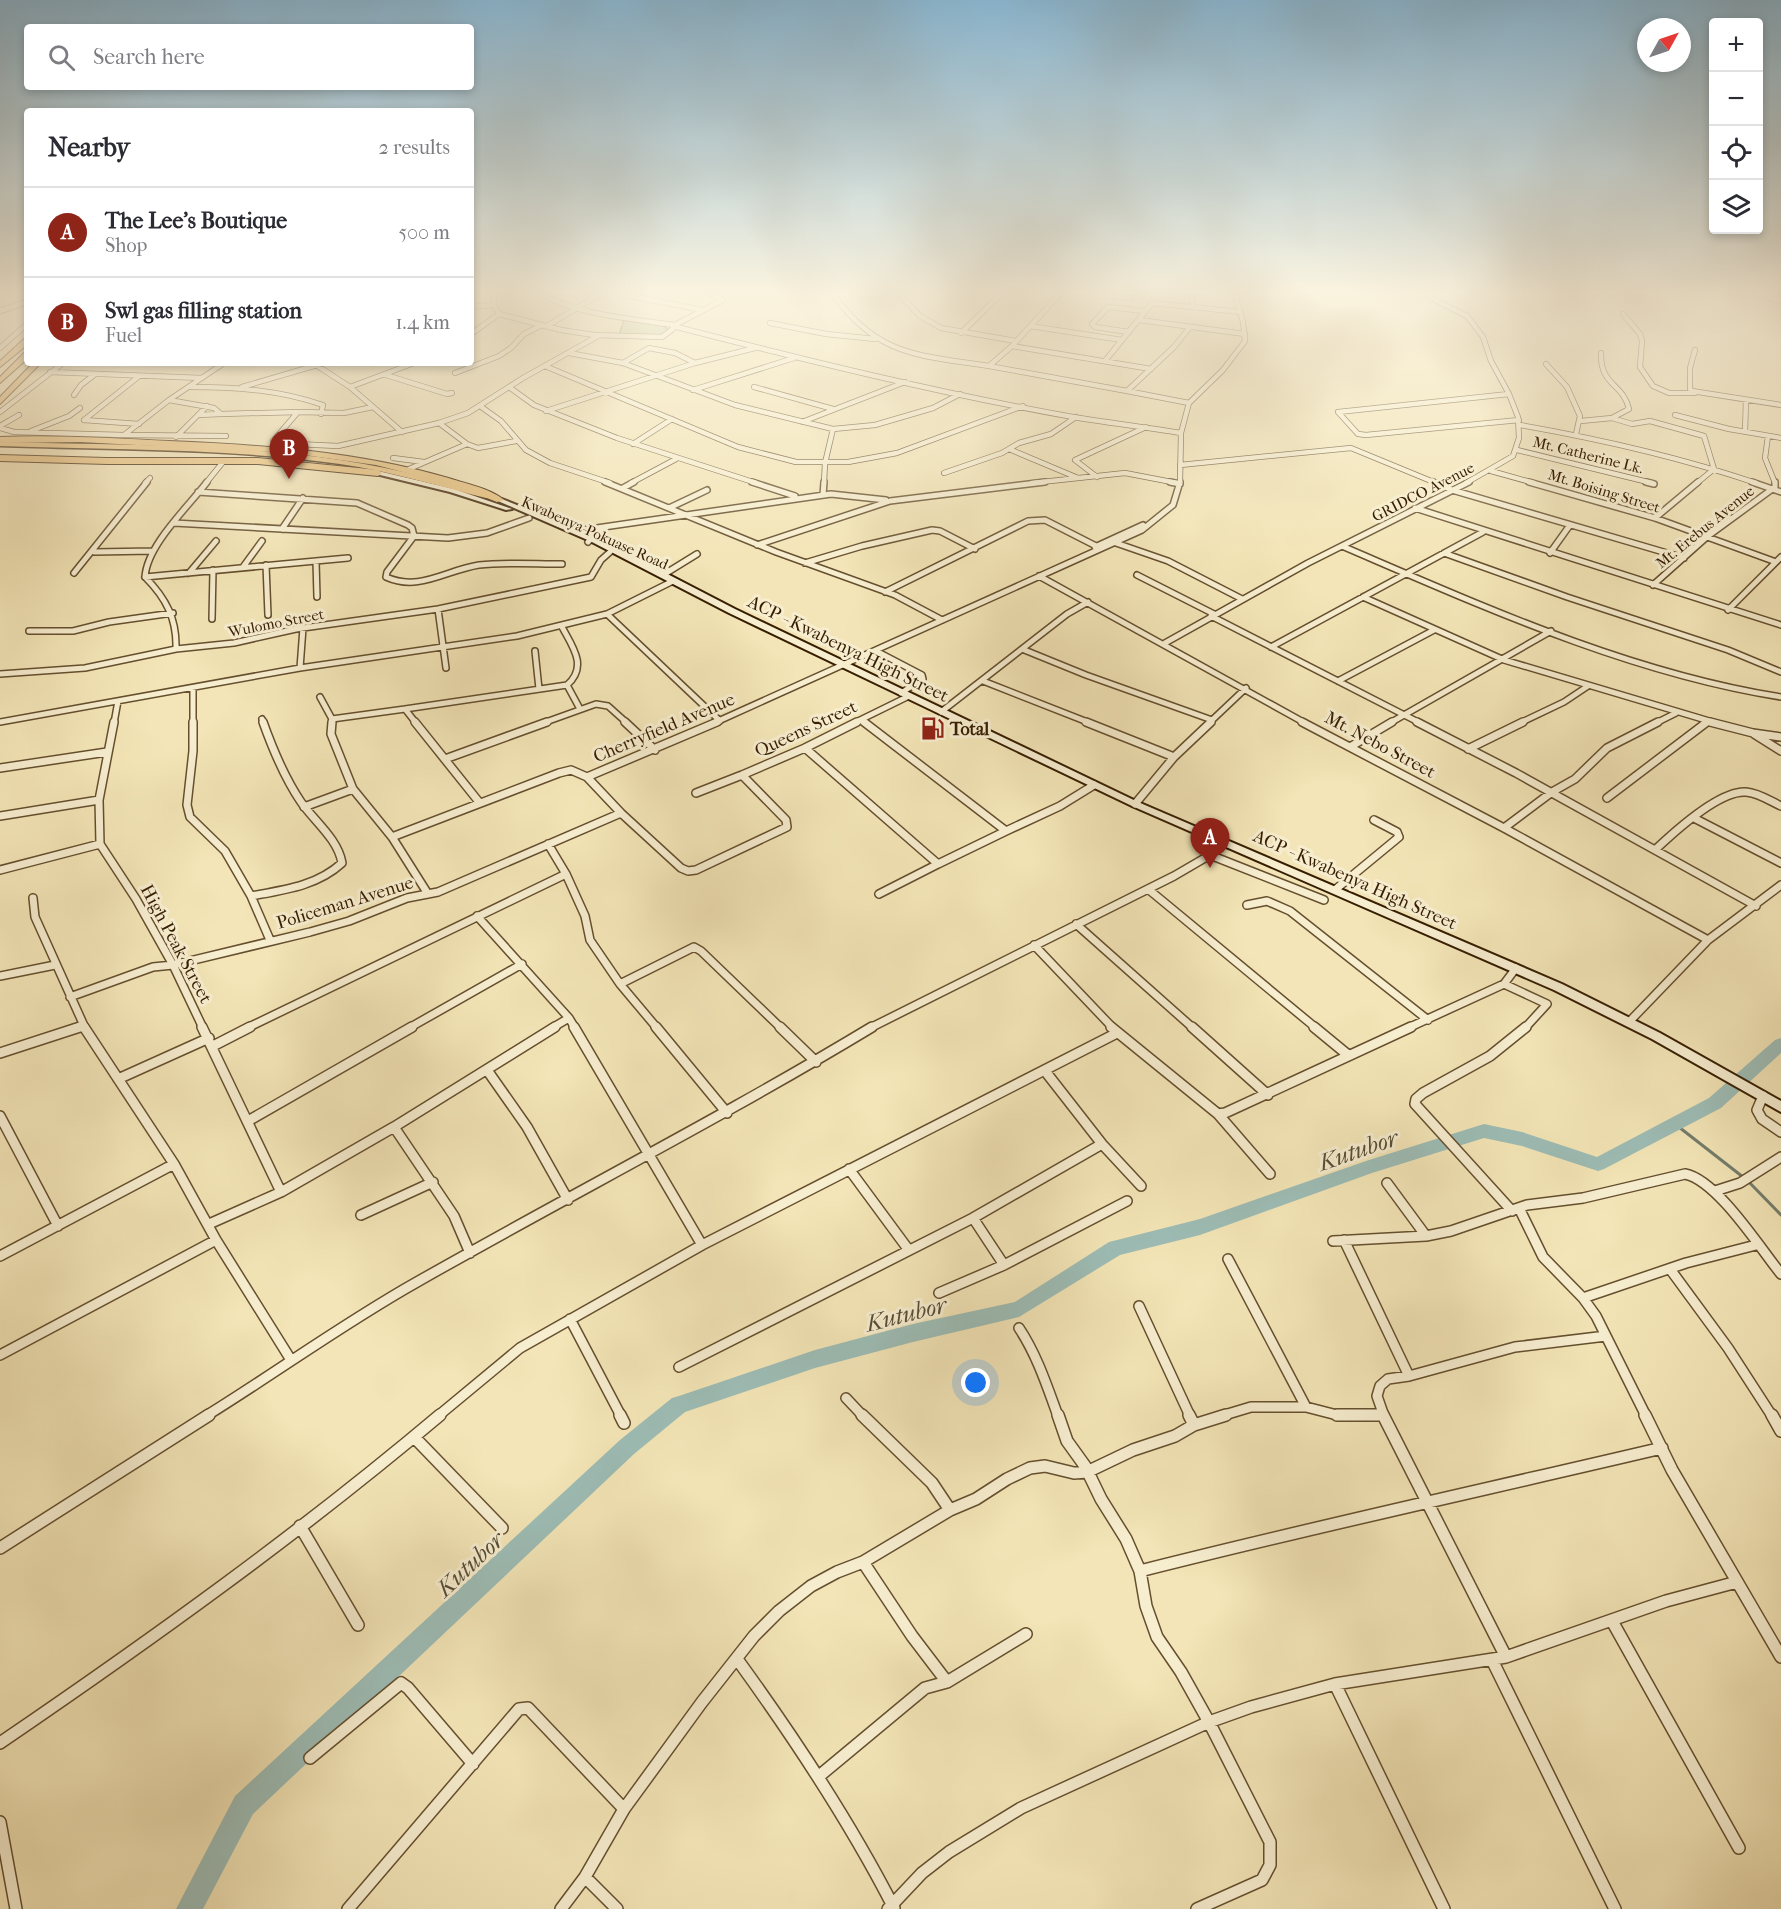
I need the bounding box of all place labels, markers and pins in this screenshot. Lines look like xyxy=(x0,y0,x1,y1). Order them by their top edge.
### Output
pin: B xyxy=(270,430,308,479)
fuel station icon: Total xyxy=(919,716,945,742)
place label: Total xyxy=(949,719,990,740)
pin: A xyxy=(1190,818,1230,868)

